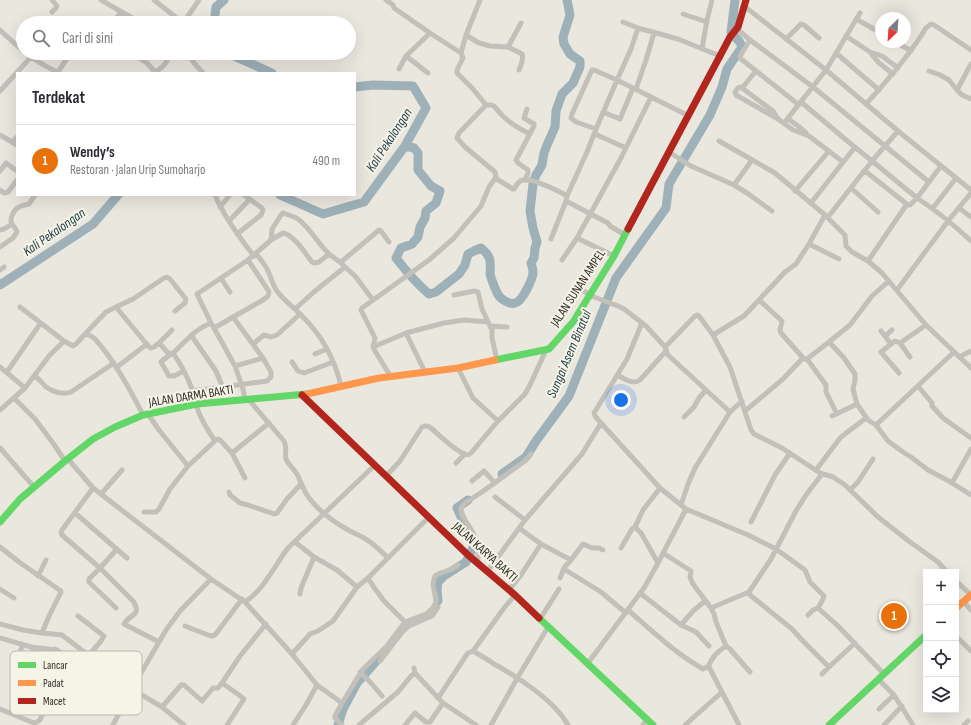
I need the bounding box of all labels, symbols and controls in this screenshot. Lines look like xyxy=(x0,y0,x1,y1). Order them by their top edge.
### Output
north arrow xyxy=(875,12,911,48)
search box xyxy=(16,16,356,60)
icon: search xyxy=(30,27,52,49)
text: Cari di sini xyxy=(62,29,113,48)
text: Terdekat xyxy=(32,88,85,108)
water label: Kali Pekalongan xyxy=(362,105,416,175)
text: Wendy’s xyxy=(70,143,115,162)
text: 1 xyxy=(42,153,48,169)
text: 490 m xyxy=(313,153,340,169)
text: Restoran · Jalan Urip Sumoharjo xyxy=(70,162,205,178)
water label: Kali Pekalongan xyxy=(19,204,89,260)
street label: JALAN SUNAN AMPEL xyxy=(546,246,609,331)
water label: Sungai Asem Binatul xyxy=(543,307,595,400)
street label: JALAN DARMA BAKTI xyxy=(146,381,235,411)
your location xyxy=(611,390,631,410)
street label: JALAN KARYA BAKTI xyxy=(448,518,521,586)
map controls xyxy=(923,569,959,713)
button: + xyxy=(923,569,959,605)
pin: 1 xyxy=(881,601,907,631)
button: − xyxy=(923,605,959,641)
button: locate xyxy=(923,641,959,677)
legend xyxy=(10,651,142,715)
text: Lancar xyxy=(43,659,68,672)
text: Padat xyxy=(43,677,65,690)
button: layers xyxy=(923,677,959,713)
text: Macet xyxy=(43,695,67,708)

